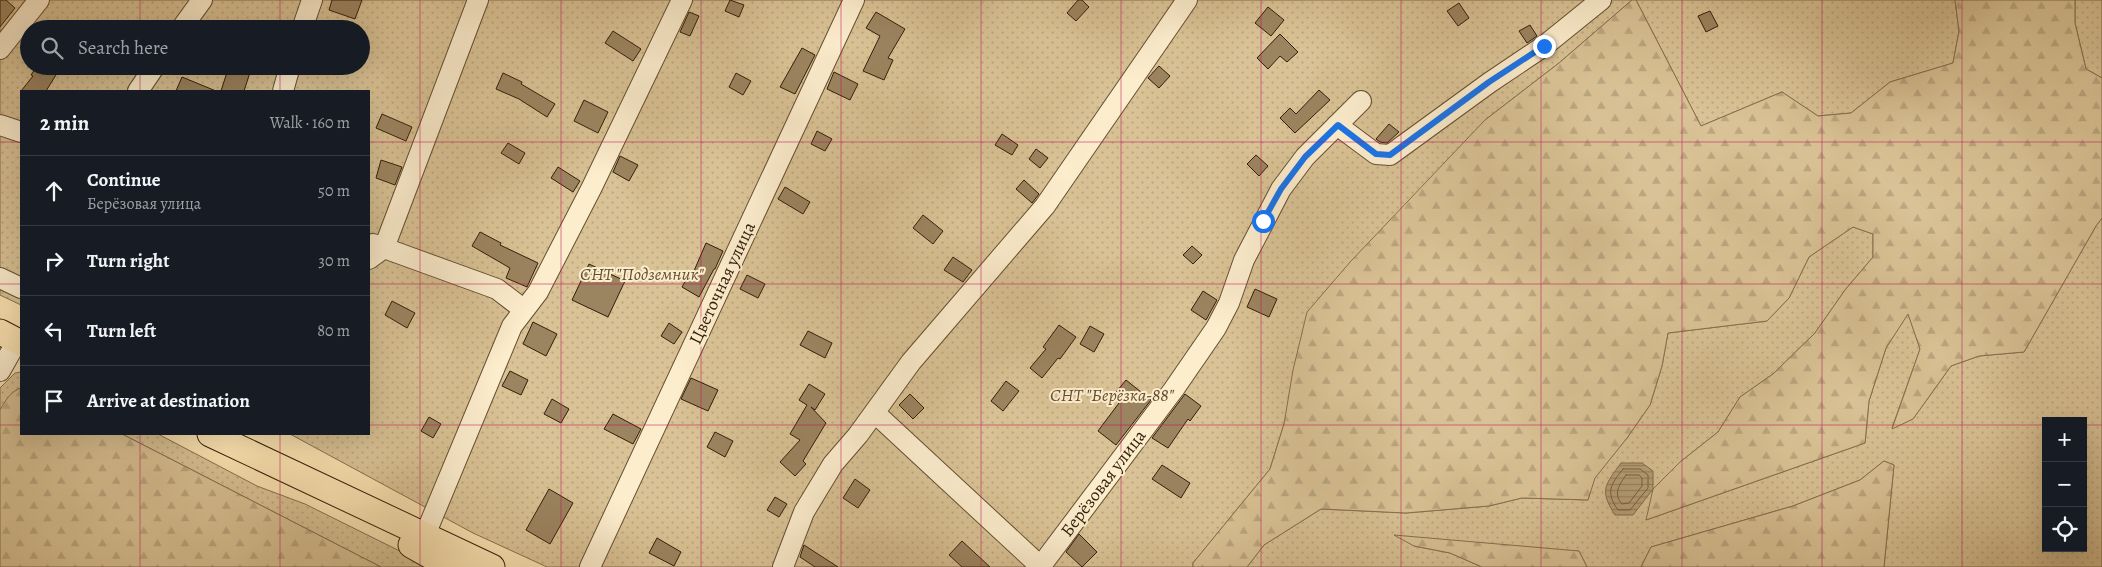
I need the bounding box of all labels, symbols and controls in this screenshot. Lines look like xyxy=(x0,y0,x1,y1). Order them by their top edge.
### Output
search box xyxy=(20,20,370,75)
icon: search xyxy=(38,34,66,62)
text: Search here xyxy=(78,35,168,61)
route end xyxy=(1533,35,1556,58)
text: 2 min xyxy=(40,109,89,137)
text: Walk · 160 m xyxy=(270,112,350,134)
text: Continue xyxy=(87,167,161,193)
icon: ahead xyxy=(40,177,68,205)
text: 50 m xyxy=(318,180,350,202)
text: Берёзовая улица xyxy=(87,193,201,215)
route start xyxy=(1252,210,1275,233)
street label: Цветочная улица xyxy=(683,217,761,348)
icon: right xyxy=(40,247,68,275)
text: Turn right xyxy=(87,248,169,274)
text: 30 m xyxy=(318,250,350,272)
park label: СНТ "Подземник" xyxy=(580,262,705,286)
icon: left xyxy=(40,317,68,345)
text: Turn left xyxy=(87,318,156,344)
text: 80 m xyxy=(317,320,350,342)
park label: СНТ "Берёзка-88" xyxy=(1050,383,1175,407)
icon: arrive xyxy=(40,387,68,415)
text: Arrive at destination xyxy=(87,388,250,414)
map controls xyxy=(2042,417,2087,552)
button: + xyxy=(2042,417,2087,462)
street label: Берёзовая улица xyxy=(1055,424,1152,542)
button: − xyxy=(2042,462,2087,507)
button: locate xyxy=(2042,507,2087,552)

